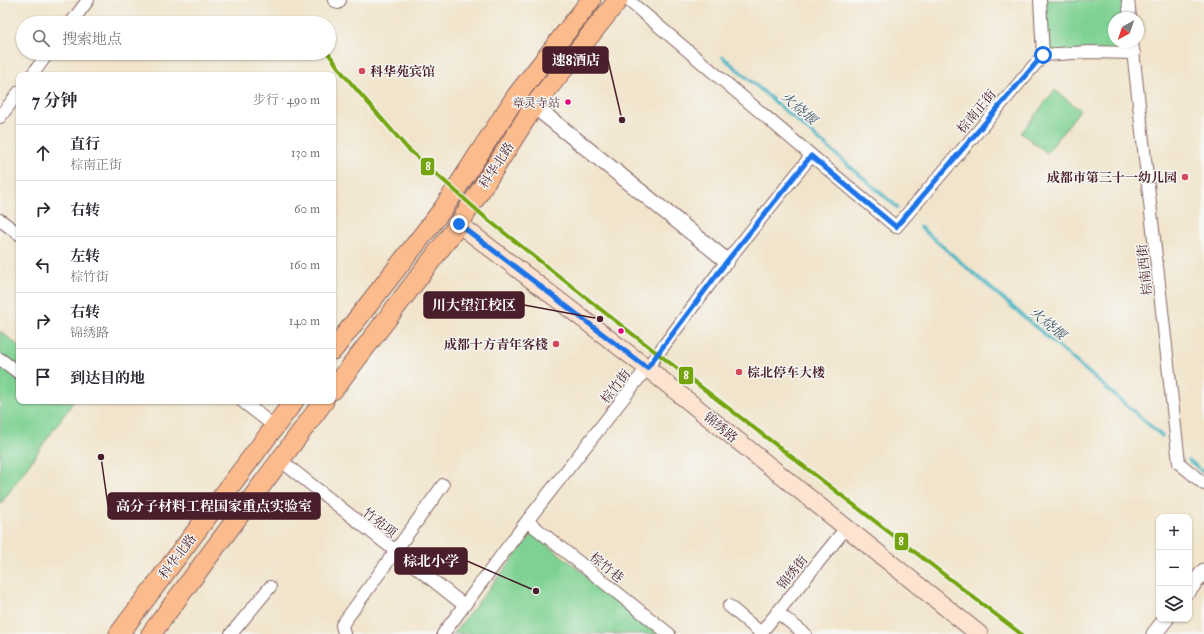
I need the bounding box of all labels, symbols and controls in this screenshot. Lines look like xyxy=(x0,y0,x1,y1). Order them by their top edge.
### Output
north arrow xyxy=(1108,12,1144,48)
search box xyxy=(16,16,336,60)
icon: search xyxy=(30,27,52,49)
text: 搜索地点 xyxy=(62,30,122,49)
route start xyxy=(1034,46,1052,64)
callout: 速8酒店 xyxy=(543,47,608,73)
text: 速8酒店 xyxy=(552,52,600,69)
place label: 科华苑宾馆 xyxy=(370,64,435,80)
marker: 科华苑宾馆 xyxy=(357,66,367,76)
street label: 棕南正街 xyxy=(954,87,1000,137)
water label: 火烧堰 xyxy=(777,88,822,130)
text: 7 分钟 xyxy=(32,90,77,111)
text: 步行 · 490 m xyxy=(253,92,320,108)
place label: 章灵寺站 xyxy=(512,96,560,111)
marker: 章灵寺站 xyxy=(563,97,573,107)
text: 直行 xyxy=(70,135,100,154)
street label: 科华北路 xyxy=(476,139,518,192)
icon: ahead xyxy=(32,142,54,164)
text: 130 m xyxy=(291,145,320,161)
text: 棕南正街 xyxy=(70,157,122,173)
line badge: 8 xyxy=(420,157,435,176)
text: 8 xyxy=(425,160,431,173)
place label: 成都市第三十一幼儿园 xyxy=(1047,170,1177,186)
marker: 成都市第三十一幼儿园 xyxy=(1180,172,1190,182)
icon: right xyxy=(32,198,54,220)
text: 右转 xyxy=(70,201,100,220)
text: 60 m xyxy=(294,201,320,217)
route end xyxy=(450,215,468,233)
street label: 棕南西街 xyxy=(1134,243,1156,297)
text: 左转 xyxy=(70,247,100,266)
icon: left xyxy=(32,254,54,276)
text: 160 m xyxy=(289,257,320,273)
text: 棕竹街 xyxy=(70,269,109,285)
callout: 川大望江校区 xyxy=(424,292,524,318)
text: 川大望江校区 xyxy=(432,297,516,314)
text: 右转 xyxy=(70,303,100,322)
water label: 火烧堰 xyxy=(1026,303,1071,345)
icon: right xyxy=(32,310,54,332)
text: 140 m xyxy=(289,313,320,329)
text: 锦绣路 xyxy=(70,325,109,341)
unlabelled marker xyxy=(616,326,626,336)
place label: 成都十方青年客棧 xyxy=(444,337,548,353)
marker: 成都十方青年客棧 xyxy=(551,339,561,349)
place label: 棕北停车大楼 xyxy=(747,365,825,381)
icon: arrive xyxy=(32,366,54,388)
street label: 棕竹街 xyxy=(597,366,634,407)
line badge: 8 xyxy=(678,366,694,385)
marker: 棕北停车大楼 xyxy=(734,367,744,377)
text: 到达目的地 xyxy=(70,369,145,388)
text: 8 xyxy=(683,369,689,382)
street label: 锦绣路 xyxy=(700,409,741,446)
callout: 高分子材料工程国家重点实验室 xyxy=(108,493,320,519)
text: 高分子材料工程国家重点实验室 xyxy=(116,498,312,515)
street label: 竹苑项 xyxy=(359,504,400,541)
map controls xyxy=(1156,514,1192,622)
button: + xyxy=(1156,514,1192,550)
street label: 科华北路 xyxy=(156,531,200,582)
line badge: 8 xyxy=(894,532,909,551)
text: 8 xyxy=(898,535,904,548)
callout: 棕北小学 xyxy=(395,548,467,574)
street label: 棕竹巷 xyxy=(586,549,627,586)
button: − xyxy=(1156,550,1192,586)
street label: 锦绣街 xyxy=(774,552,811,593)
text: 棕北小学 xyxy=(403,553,459,570)
button: layers xyxy=(1156,586,1192,622)

